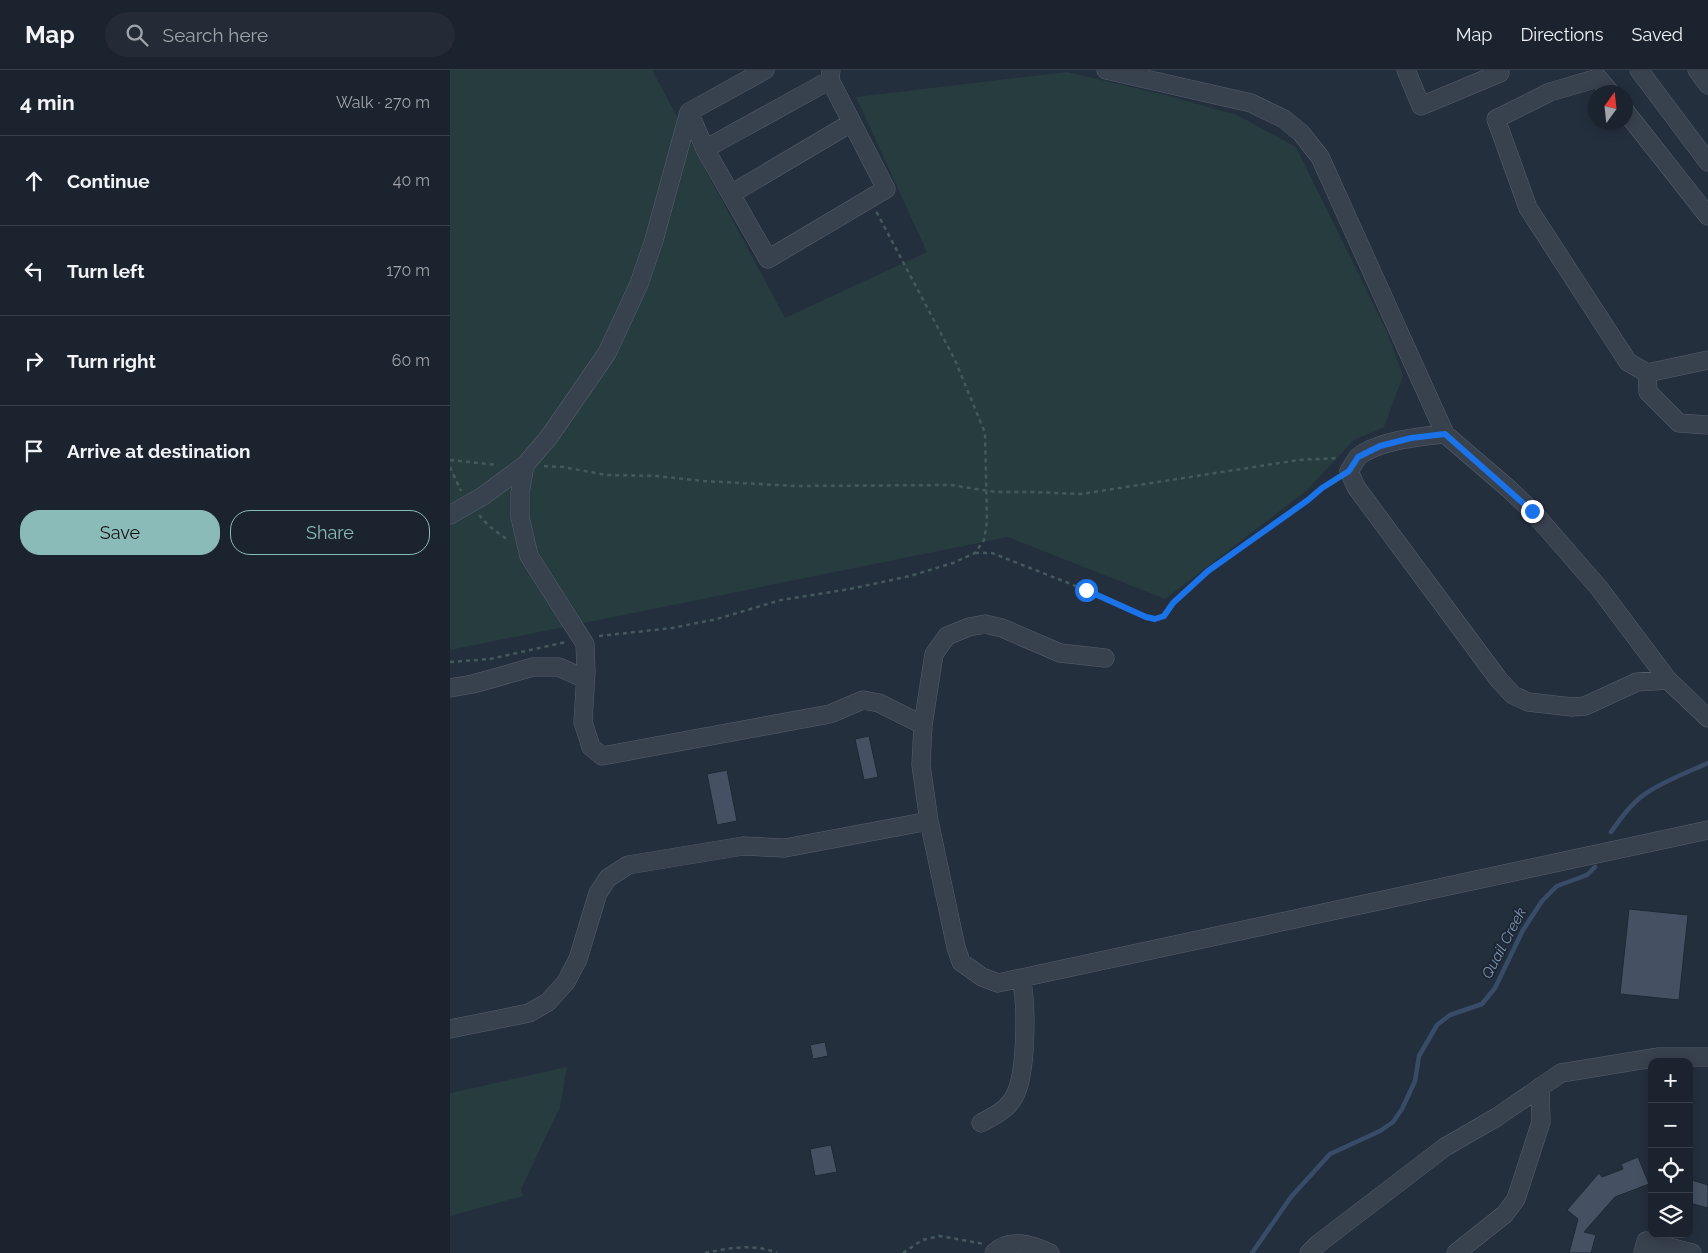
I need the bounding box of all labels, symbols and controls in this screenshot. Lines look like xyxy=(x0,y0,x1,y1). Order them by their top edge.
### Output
search box xyxy=(105,12,455,57)
text: Map xyxy=(25,20,75,49)
icon: search xyxy=(123,21,151,49)
text: Search here xyxy=(163,24,268,46)
text: Map xyxy=(1456,24,1492,45)
text: Directions xyxy=(1520,24,1604,45)
text: Saved xyxy=(1632,24,1683,45)
north arrow xyxy=(1588,85,1633,130)
text: 4 min xyxy=(20,90,75,115)
text: Walk · 270 m xyxy=(336,93,430,112)
icon: ahead xyxy=(20,167,48,195)
text: Continue xyxy=(67,170,150,192)
text: 40 m xyxy=(393,171,430,190)
icon: left xyxy=(20,257,48,285)
text: Turn left xyxy=(67,260,144,282)
text: 170 m xyxy=(386,261,430,280)
icon: right xyxy=(20,347,48,375)
text: Turn right xyxy=(67,350,156,372)
text: 60 m xyxy=(392,351,430,370)
icon: arrive xyxy=(20,437,48,465)
text: Arrive at destination xyxy=(67,440,251,462)
route end xyxy=(1521,500,1544,523)
button: Save xyxy=(20,510,220,555)
button: Share xyxy=(230,510,430,555)
route start xyxy=(1075,579,1098,602)
water label: Quail Creek xyxy=(1478,904,1530,982)
map controls xyxy=(1648,1058,1693,1238)
button: + xyxy=(1648,1058,1693,1103)
button: − xyxy=(1648,1103,1693,1148)
button: locate xyxy=(1648,1148,1693,1193)
button: layers xyxy=(1648,1193,1693,1238)

